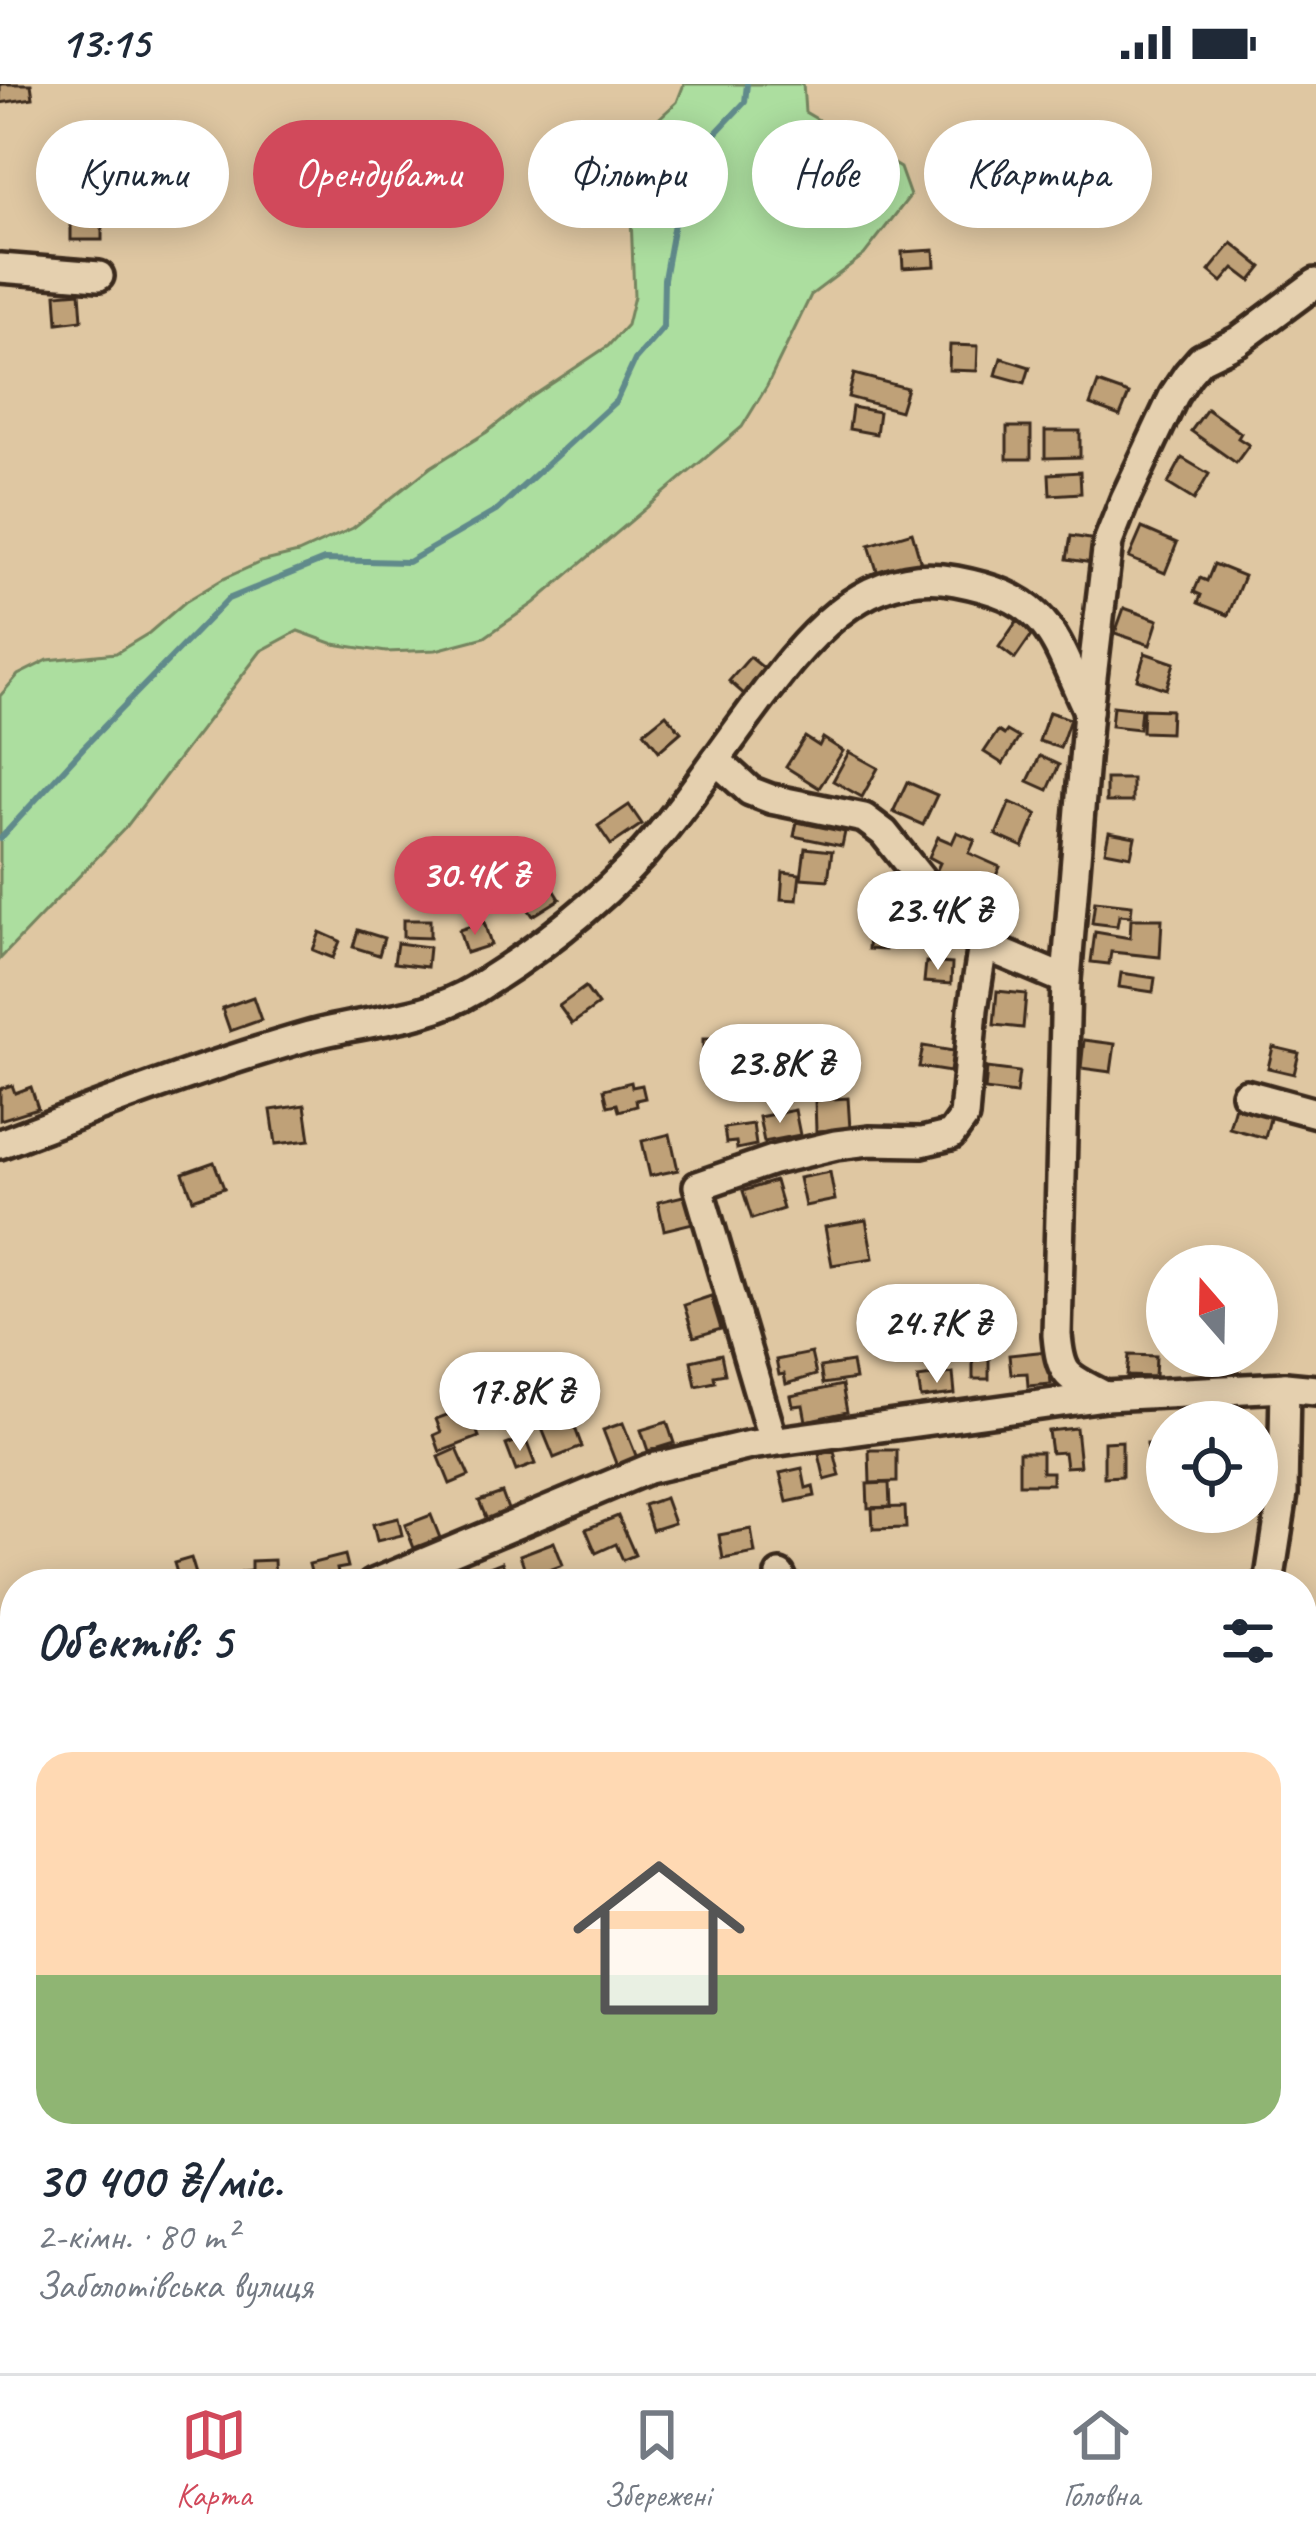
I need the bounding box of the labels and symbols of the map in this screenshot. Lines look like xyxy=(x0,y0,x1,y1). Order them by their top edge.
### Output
pin: 30.4K ₴ xyxy=(364,836,586,938)
pin: 23.4K ₴ xyxy=(827,871,1049,973)
pin: 23.8K ₴ xyxy=(669,1024,891,1126)
north arrow xyxy=(1146,1245,1278,1377)
pin: 24.7K ₴ xyxy=(826,1284,1048,1386)
pin: 17.8K ₴ xyxy=(409,1352,631,1454)

